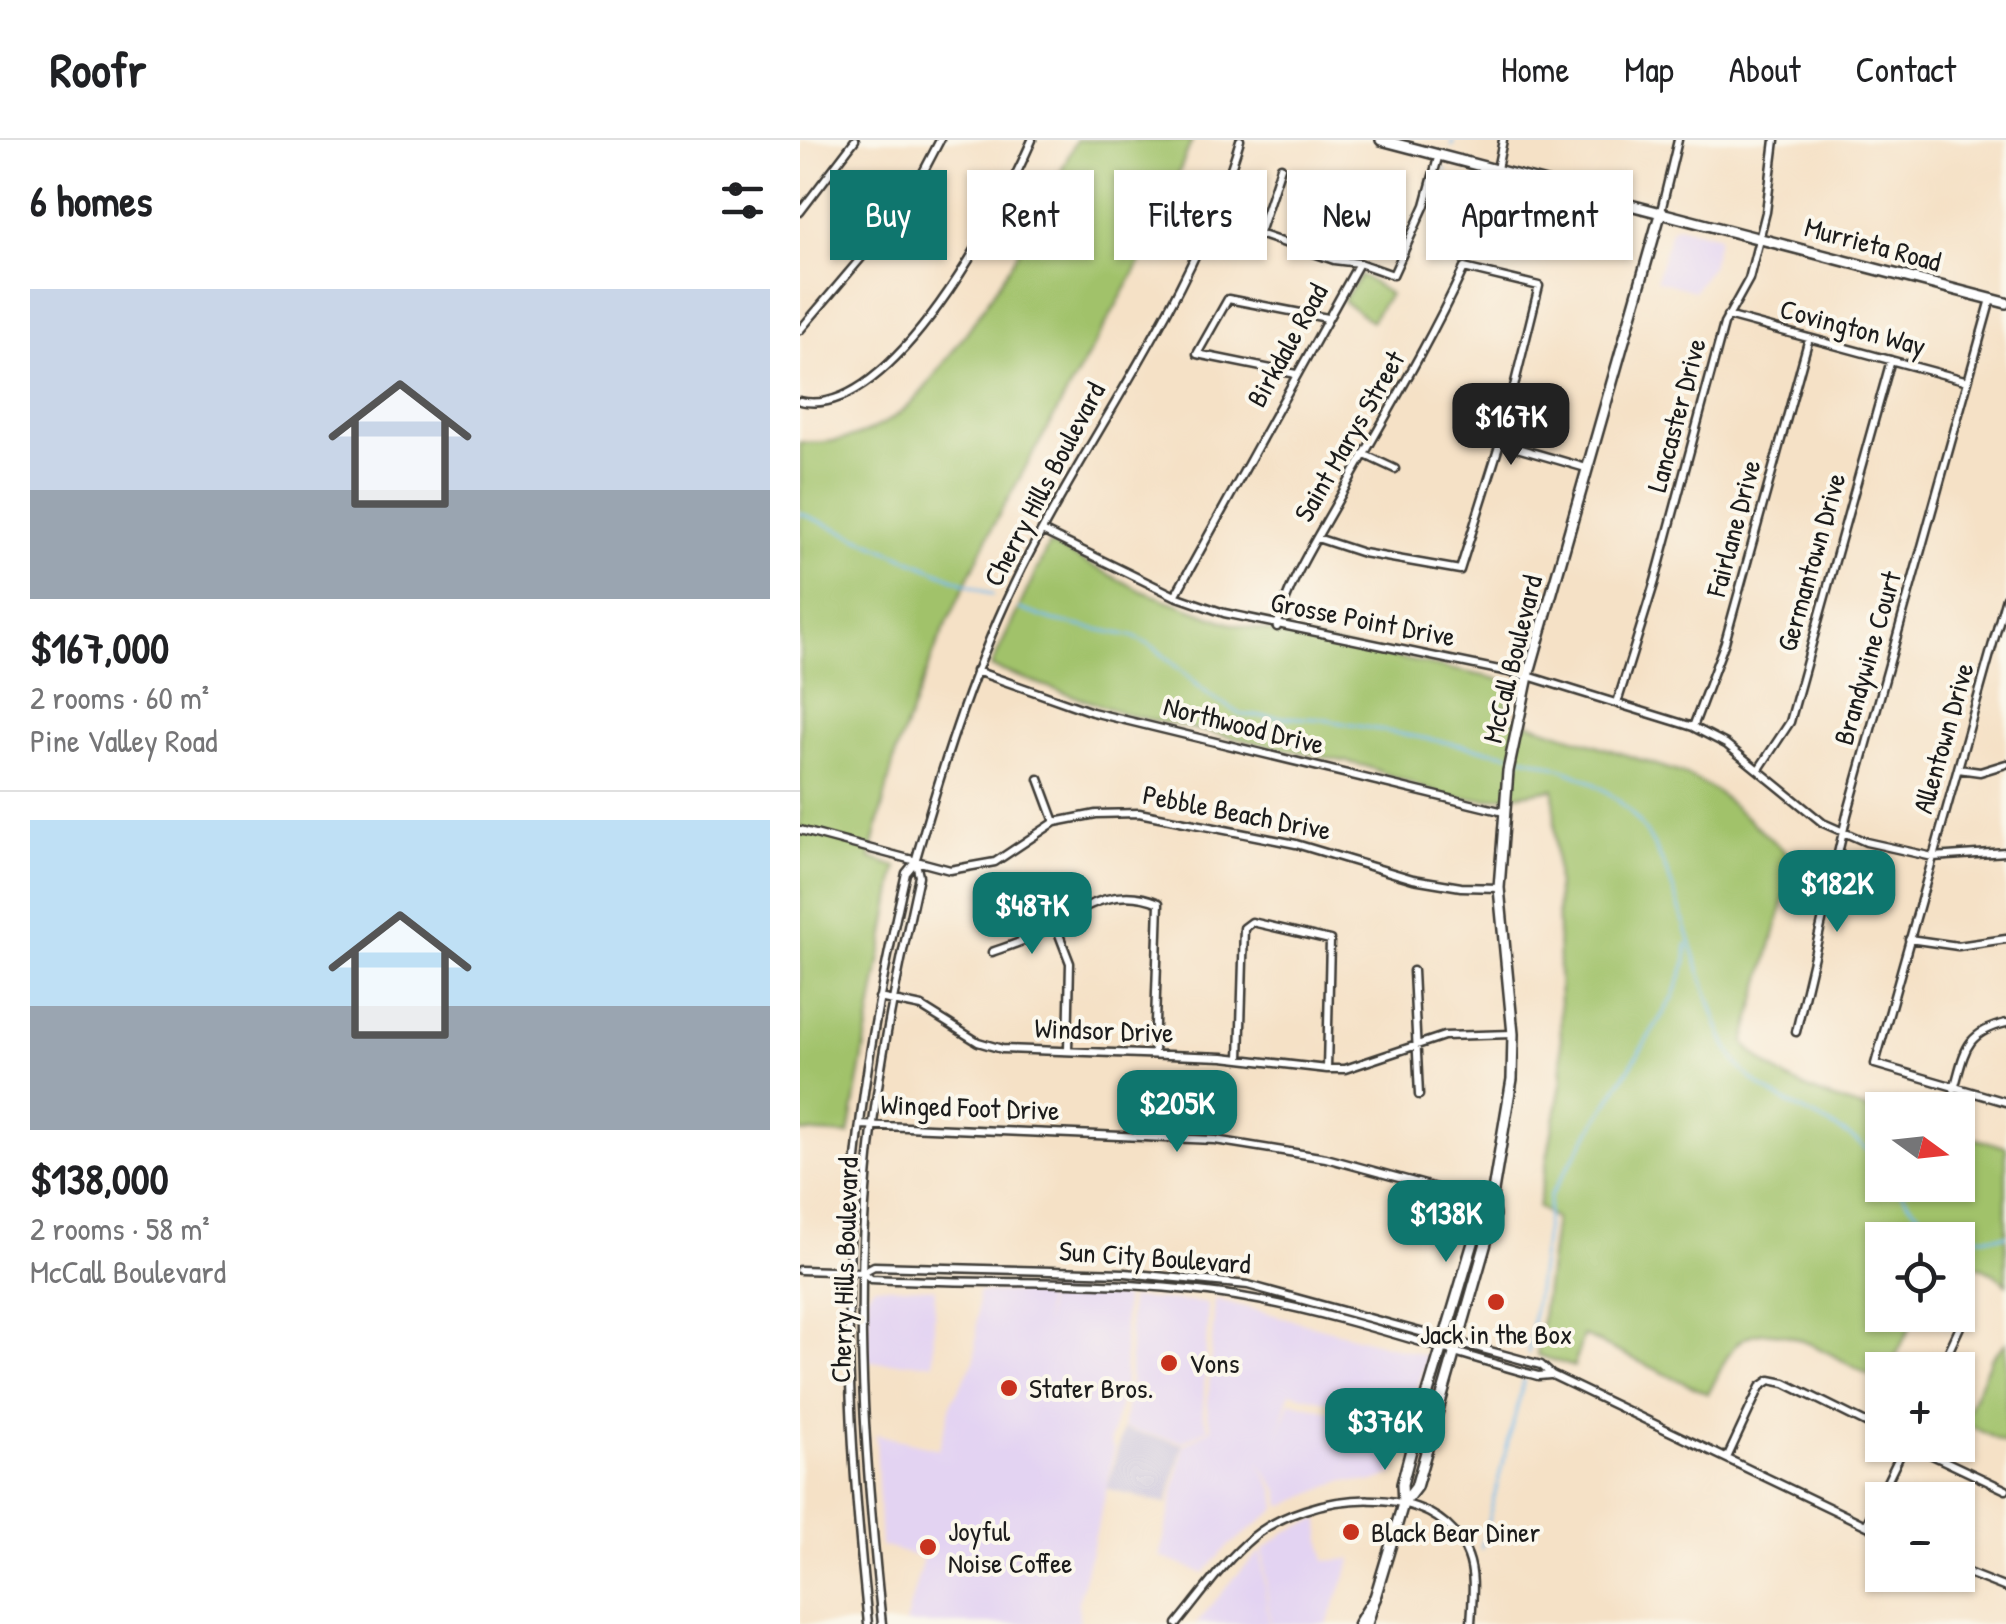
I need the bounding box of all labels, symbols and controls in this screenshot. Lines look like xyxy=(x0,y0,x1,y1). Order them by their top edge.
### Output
text: Roofr xyxy=(50,37,146,102)
text: Home xyxy=(1501,46,1569,93)
text: Map xyxy=(1624,46,1674,93)
text: About xyxy=(1729,46,1801,93)
text: Contact xyxy=(1856,46,1956,93)
chip: Buy xyxy=(830,170,947,260)
chip: Rent xyxy=(967,170,1094,260)
chip: Filters xyxy=(1114,170,1267,260)
chip: New xyxy=(1287,170,1406,260)
chip: Apartment xyxy=(1426,170,1633,260)
text: 6 homes xyxy=(30,172,152,229)
icon: filters xyxy=(715,173,770,228)
street label: Murrieta Road xyxy=(1801,208,1945,280)
street label: Birkdale Road xyxy=(1237,276,1337,414)
street label: Covington Way xyxy=(1776,289,1930,365)
street label: Lancaster Drive xyxy=(1637,334,1715,496)
street label: Saint Marys Street xyxy=(1285,343,1414,528)
icon: home xyxy=(310,354,490,534)
street label: Cherry Hills Boulevard xyxy=(974,375,1114,593)
pin: $167K xyxy=(1441,383,1581,468)
text: $167K xyxy=(1474,394,1548,437)
street label: Fairlane Drive xyxy=(1696,456,1769,601)
street label: Germantown Drive xyxy=(1767,468,1855,656)
street label: Brandywine Court xyxy=(1824,566,1910,749)
street label: McCall Boulevard xyxy=(1473,571,1551,747)
street label: Grosse Point Drive xyxy=(1268,582,1458,656)
text: $167,000 xyxy=(30,619,169,676)
street label: Allentown Drive xyxy=(1903,658,1983,818)
text: 2 rooms · 60 m² xyxy=(30,676,209,719)
street label: Northwood Drive xyxy=(1160,687,1328,763)
text: Pine Valley Road xyxy=(30,719,218,762)
street label: Pebble Beach Drive xyxy=(1140,775,1334,849)
pin: $182K xyxy=(1767,850,1907,935)
text: $182K xyxy=(1800,861,1874,904)
pin: $487K xyxy=(962,872,1102,957)
text: $487K xyxy=(995,883,1069,926)
icon: home xyxy=(310,885,490,1065)
street label: Windsor Drive xyxy=(1034,1009,1174,1051)
pin: $205K xyxy=(1107,1070,1247,1155)
text: $205K xyxy=(1139,1081,1215,1124)
street label: Winged Foot Drive xyxy=(880,1085,1060,1129)
north arrow xyxy=(1865,1092,1975,1202)
map controls xyxy=(1865,1092,1975,1592)
text: $138,000 xyxy=(30,1150,168,1207)
street label: Cherry Hills Boulevard xyxy=(821,1156,867,1384)
pin: $138K xyxy=(1376,1180,1516,1265)
text: $138K xyxy=(1410,1191,1482,1234)
text: 2 rooms · 58 m² xyxy=(30,1207,210,1250)
button: locate xyxy=(1865,1222,1975,1332)
street label: Sun City Boulevard xyxy=(1058,1231,1252,1283)
text: McCall Boulevard xyxy=(30,1250,226,1293)
marker: Jack in the Box xyxy=(1485,1291,1507,1313)
place label: Jack in the Box xyxy=(1420,1315,1572,1353)
place label: Vons xyxy=(1189,1344,1239,1382)
marker: Vons xyxy=(1158,1352,1180,1374)
button: + xyxy=(1865,1352,1975,1462)
place label: Stater Bros. xyxy=(1029,1369,1154,1407)
marker: Stater Bros. xyxy=(998,1377,1020,1399)
pin: $376K xyxy=(1315,1388,1455,1473)
text: $376K xyxy=(1347,1399,1423,1442)
button: − xyxy=(1865,1482,1975,1592)
place label: Joyful Noise Coffee xyxy=(948,1512,1072,1582)
place label: Black Bear Diner xyxy=(1371,1513,1540,1551)
marker: Black Bear Diner xyxy=(1340,1521,1362,1543)
marker: Joyful Noise Coffee xyxy=(917,1536,939,1558)

